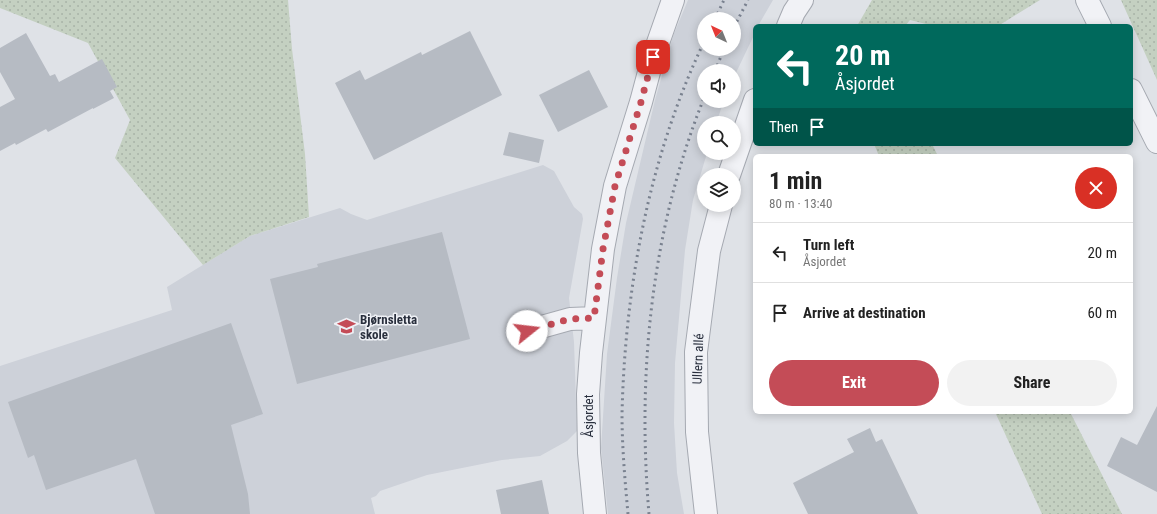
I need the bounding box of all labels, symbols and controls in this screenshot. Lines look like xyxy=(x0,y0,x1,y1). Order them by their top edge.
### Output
north arrow xyxy=(697,12,741,56)
map controls xyxy=(697,12,741,212)
text: 20 m xyxy=(835,39,891,72)
pin xyxy=(636,40,670,74)
icon: left xyxy=(769,40,821,92)
icon: arrive xyxy=(642,46,664,68)
button: sound xyxy=(697,64,741,108)
text: Åsjordet xyxy=(835,73,895,94)
button: search xyxy=(697,116,741,160)
icon: arrive xyxy=(806,116,828,138)
text: Then xyxy=(769,118,798,136)
text: 1 min xyxy=(769,167,822,195)
button: close xyxy=(1075,167,1117,209)
button: layers xyxy=(697,168,741,212)
text: 80 m · 13:40 xyxy=(769,196,832,211)
text: Turn left xyxy=(803,236,854,254)
icon: left xyxy=(769,242,791,264)
text: 20 m xyxy=(1087,244,1117,262)
text: Åsjordet xyxy=(803,254,846,269)
icon: arrive xyxy=(769,302,791,324)
text: Arrive at destination xyxy=(803,304,926,322)
text: 60 m xyxy=(1087,304,1117,322)
position arrow xyxy=(506,310,548,352)
place label: Bjørnsletta skole xyxy=(360,312,417,342)
school or university icon: Bjørnsletta skole xyxy=(337,316,357,336)
street label: Ullern allé xyxy=(690,333,706,385)
button: Exit xyxy=(769,360,939,406)
button: Share xyxy=(947,360,1117,406)
street label: Åsjordet xyxy=(580,394,596,438)

